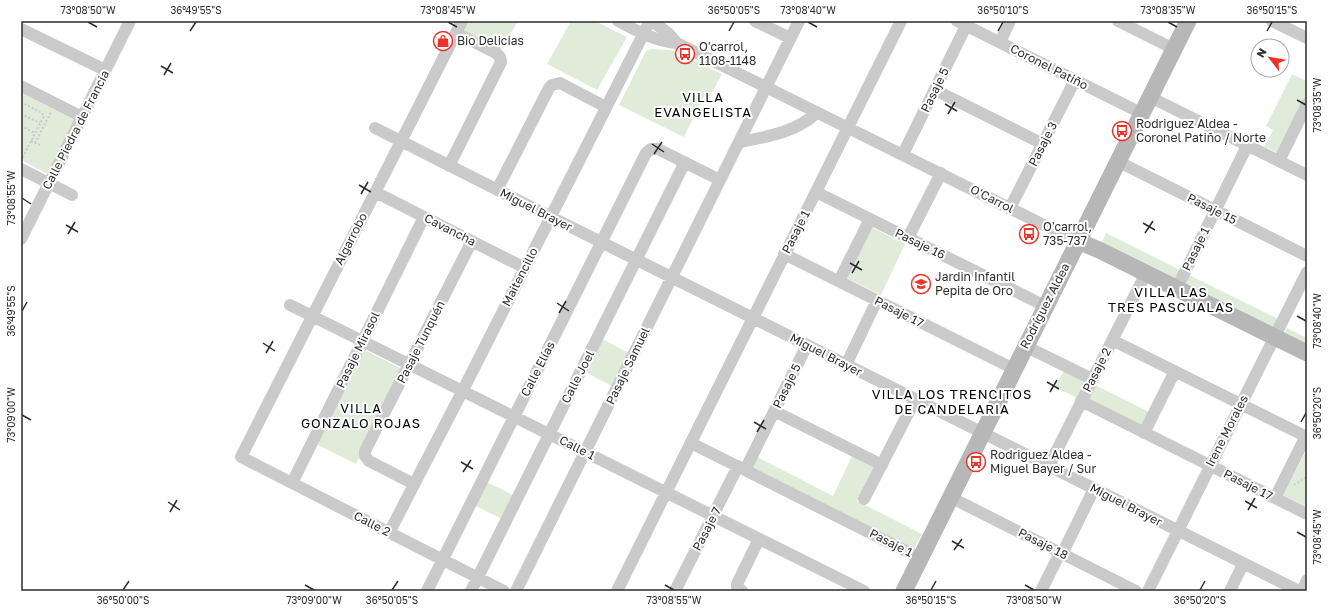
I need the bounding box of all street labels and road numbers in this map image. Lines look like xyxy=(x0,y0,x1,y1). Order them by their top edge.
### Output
street label: Coronel Patiño xyxy=(1008,41,1091,93)
street label: Pasaje 5 xyxy=(917,65,952,115)
street label: Calle Piedra de Francia xyxy=(39,68,112,192)
street label: Pasaje 3 xyxy=(1025,119,1060,168)
street label: O'Carrol xyxy=(968,181,1017,216)
street label: Miguel Brayer xyxy=(498,185,575,234)
street label: Pasaje 15 xyxy=(1185,190,1240,227)
street label: Pasaje 1 xyxy=(778,207,813,256)
street label: Algarrobo xyxy=(331,210,370,267)
street label: Cavancha xyxy=(422,210,479,249)
street label: Pasaje 1 xyxy=(1179,224,1213,273)
street label: Pasaje 16 xyxy=(893,225,948,262)
street label: Maitencillo xyxy=(498,245,541,309)
street label: Rodríguez Aldea xyxy=(1017,261,1073,351)
street label: Pasaje 17 xyxy=(872,293,926,330)
street label: Pasaje Tunquén xyxy=(393,298,448,386)
street label: Pasaje Mirasol xyxy=(333,309,383,390)
street label: Pasaje Samuel xyxy=(602,325,653,407)
street label: Miguel Brayer xyxy=(788,330,865,379)
street label: Calle Elías xyxy=(517,339,558,399)
street label: Pasaje 2 xyxy=(1079,345,1114,394)
street label: Calle Joel xyxy=(558,348,597,406)
street label: Pasaje 5 xyxy=(769,361,804,411)
street label: Irene Morales xyxy=(1202,392,1251,469)
street label: Calle 1 xyxy=(557,432,598,463)
street label: Pasaje 17 xyxy=(1221,466,1275,503)
street label: Miguel Brayer xyxy=(1088,480,1165,529)
street label: Pasaje 7 xyxy=(689,504,724,553)
street label: Calle 2 xyxy=(351,508,393,539)
street label: Pasaje 1 xyxy=(867,525,916,560)
street label: Pasaje 18 xyxy=(1016,525,1071,562)

